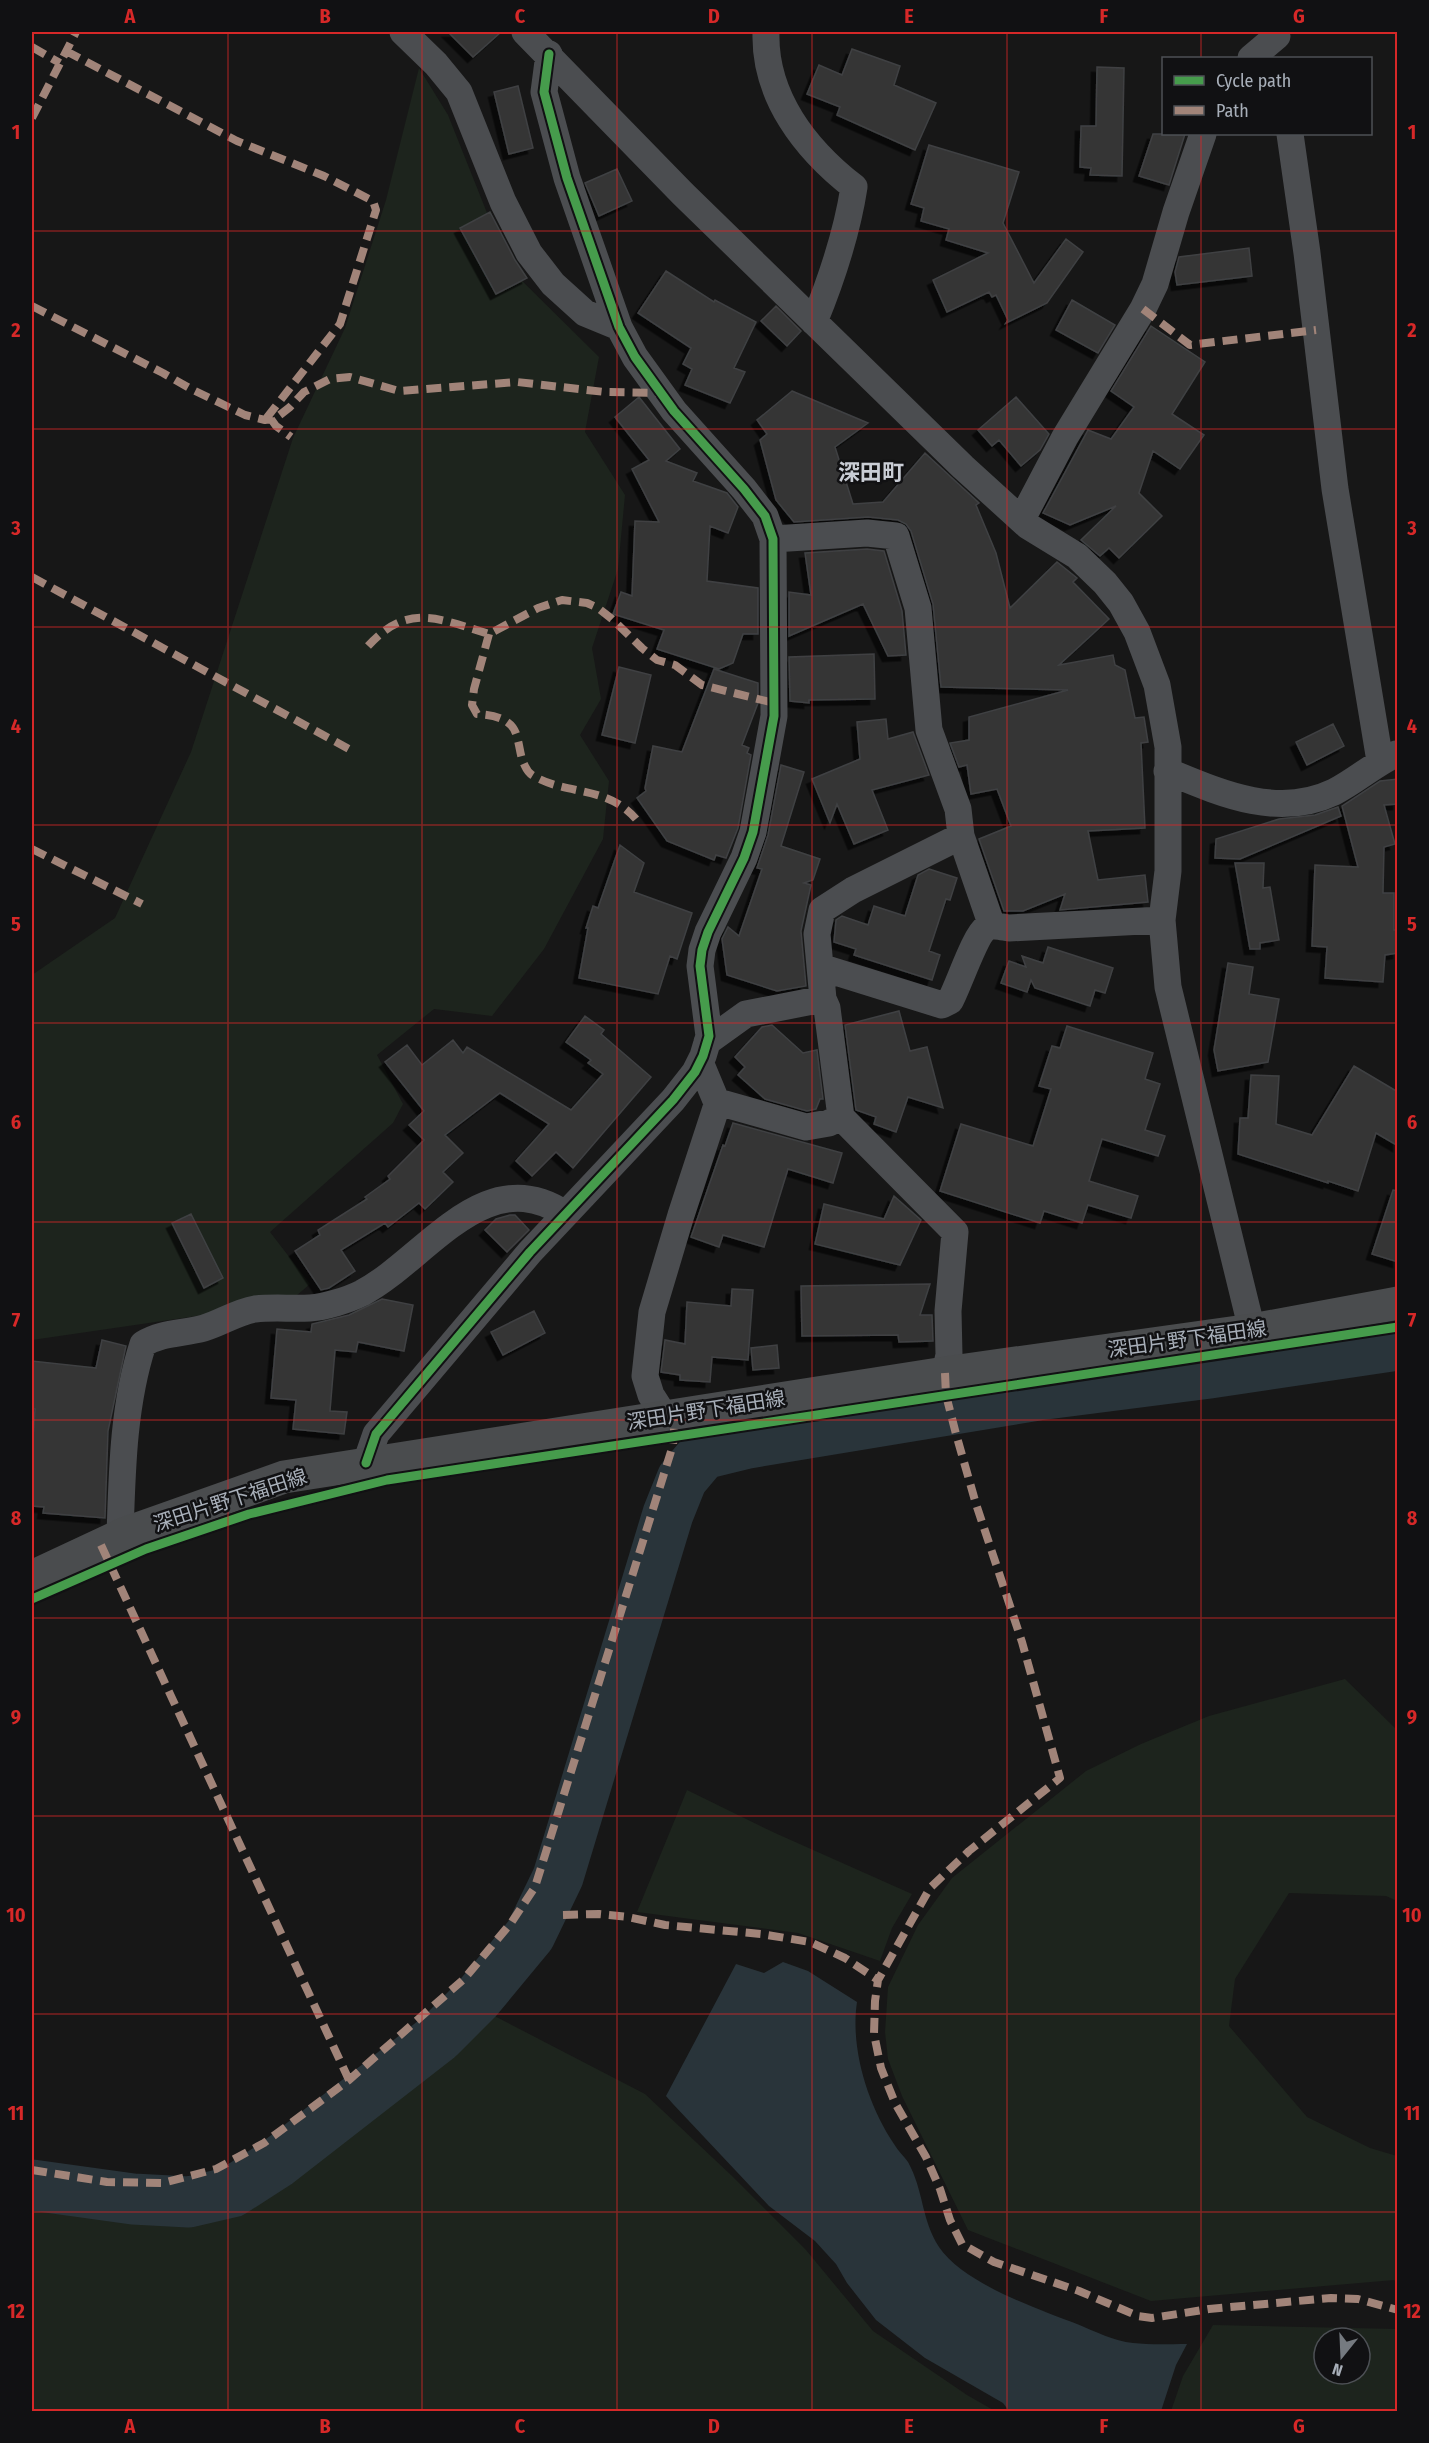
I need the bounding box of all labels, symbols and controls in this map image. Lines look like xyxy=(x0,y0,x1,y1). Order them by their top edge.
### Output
text: A xyxy=(124,4,137,28)
text: B xyxy=(319,4,331,28)
text: C xyxy=(515,4,526,28)
text: D xyxy=(708,4,720,28)
text: E xyxy=(904,4,914,28)
text: F xyxy=(1100,4,1109,28)
text: G xyxy=(1293,4,1305,28)
legend xyxy=(1162,57,1372,135)
text: Cycle path xyxy=(1216,70,1291,92)
text: Path xyxy=(1216,100,1249,122)
text: 1 xyxy=(12,120,20,144)
text: 1 xyxy=(1408,120,1416,144)
text: 2 xyxy=(10,318,21,342)
text: 2 xyxy=(1406,318,1417,342)
district label: 深田町 xyxy=(838,459,904,486)
text: 3 xyxy=(10,516,21,540)
text: 3 xyxy=(1406,516,1417,540)
text: 4 xyxy=(11,714,21,738)
text: 4 xyxy=(1407,714,1417,738)
text: 5 xyxy=(11,912,21,936)
text: 5 xyxy=(1407,912,1417,936)
text: 6 xyxy=(11,1110,21,1134)
text: 6 xyxy=(1407,1110,1417,1134)
text: 7 xyxy=(12,1308,21,1332)
text: 7 xyxy=(1408,1308,1417,1332)
street label: 深田片野下福田線 xyxy=(1106,1316,1268,1362)
street label: 深田片野下福田線 xyxy=(625,1386,787,1434)
street label: 深田片野下福田線 xyxy=(150,1464,310,1536)
text: 8 xyxy=(11,1506,22,1530)
text: 8 xyxy=(1407,1506,1418,1530)
text: 9 xyxy=(11,1705,21,1729)
text: 9 xyxy=(1407,1705,1417,1729)
text: 10 xyxy=(6,1903,26,1927)
text: 10 xyxy=(1402,1903,1422,1927)
text: 11 xyxy=(8,2101,24,2125)
text: 11 xyxy=(1404,2101,1420,2125)
text: 12 xyxy=(7,2299,25,2323)
text: 12 xyxy=(1403,2299,1421,2323)
north arrow xyxy=(1312,2326,1372,2386)
text: N xyxy=(1330,2359,1345,2380)
text: A xyxy=(124,2414,137,2438)
text: B xyxy=(319,2414,331,2438)
text: C xyxy=(515,2414,526,2438)
text: D xyxy=(708,2414,720,2438)
text: E xyxy=(904,2414,914,2438)
text: F xyxy=(1100,2414,1109,2438)
text: G xyxy=(1293,2414,1305,2438)

